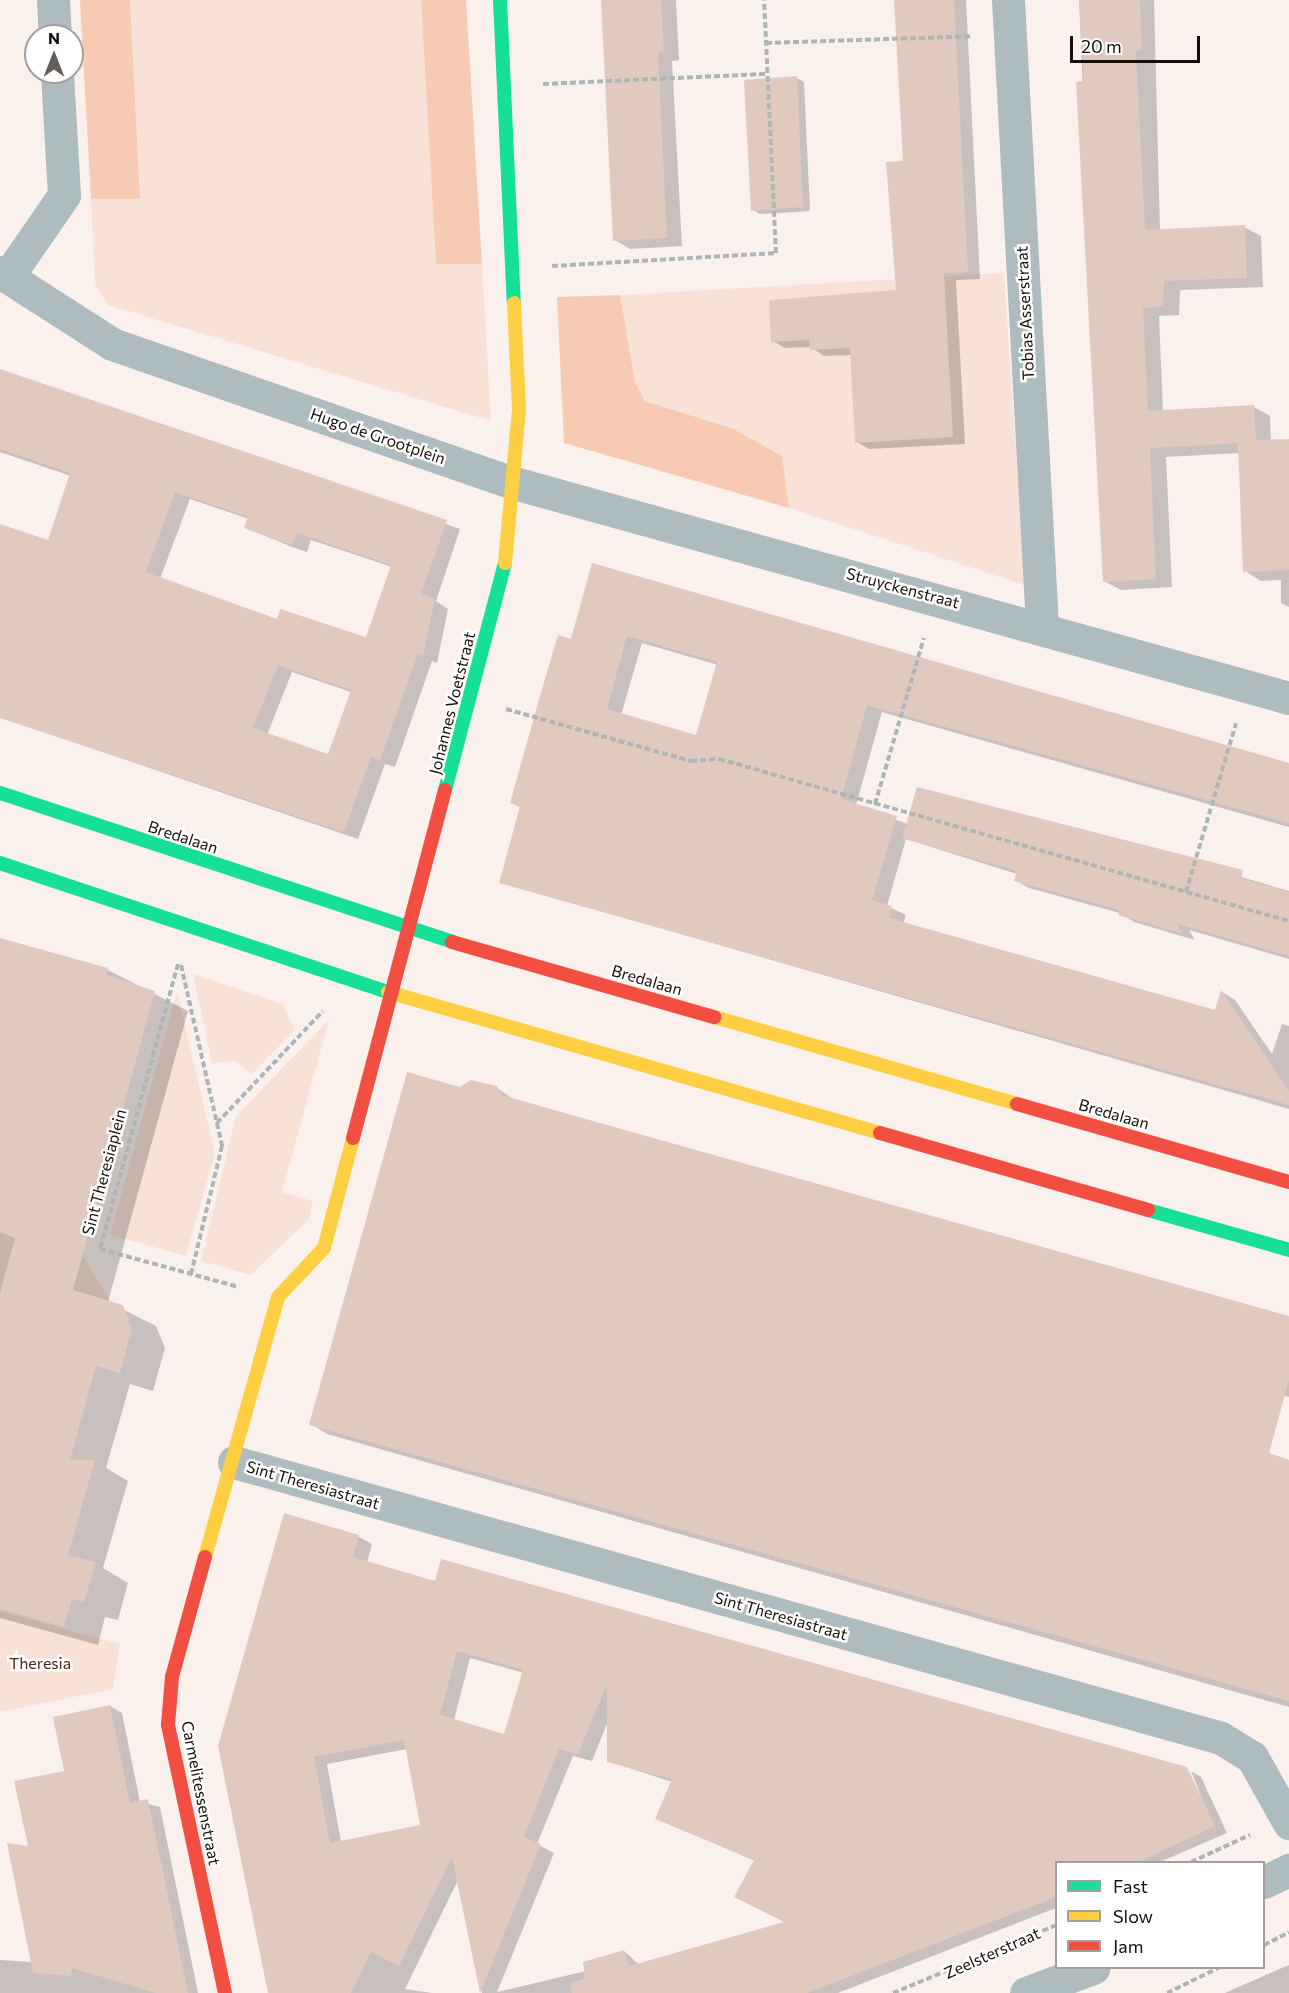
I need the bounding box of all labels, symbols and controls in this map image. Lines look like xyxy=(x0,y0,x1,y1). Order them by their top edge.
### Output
north arrow xyxy=(24,24,84,84)
scale bar xyxy=(1073,24,1204,62)
text: N xyxy=(48,28,60,47)
text: 20 m xyxy=(1081,35,1122,57)
street label: Tobias Asserstraat xyxy=(1012,245,1038,381)
street label: Hugo de Grootplein xyxy=(308,404,448,468)
street label: Struyckenstraat xyxy=(844,564,962,612)
street label: Johannes Voetstraat xyxy=(425,630,479,776)
street label: Bredalaan xyxy=(146,817,220,857)
street label: Bredalaan xyxy=(610,961,684,999)
street label: Bredalaan xyxy=(1077,1095,1151,1133)
street label: Sint Theresiaplein xyxy=(78,1107,130,1237)
street label: Sint Theresiastraat xyxy=(244,1457,382,1513)
street label: Sint Theresiastraat xyxy=(712,1588,850,1644)
park label: Theresia xyxy=(9,1653,71,1673)
street label: Carmelitessenstraat xyxy=(178,1719,224,1867)
legend xyxy=(1055,1861,1265,1969)
text: Fast xyxy=(1113,1875,1148,1897)
text: Slow xyxy=(1113,1905,1153,1927)
street label: Zeelsterstraat xyxy=(941,1923,1043,1983)
text: Jam xyxy=(1113,1935,1143,1957)

